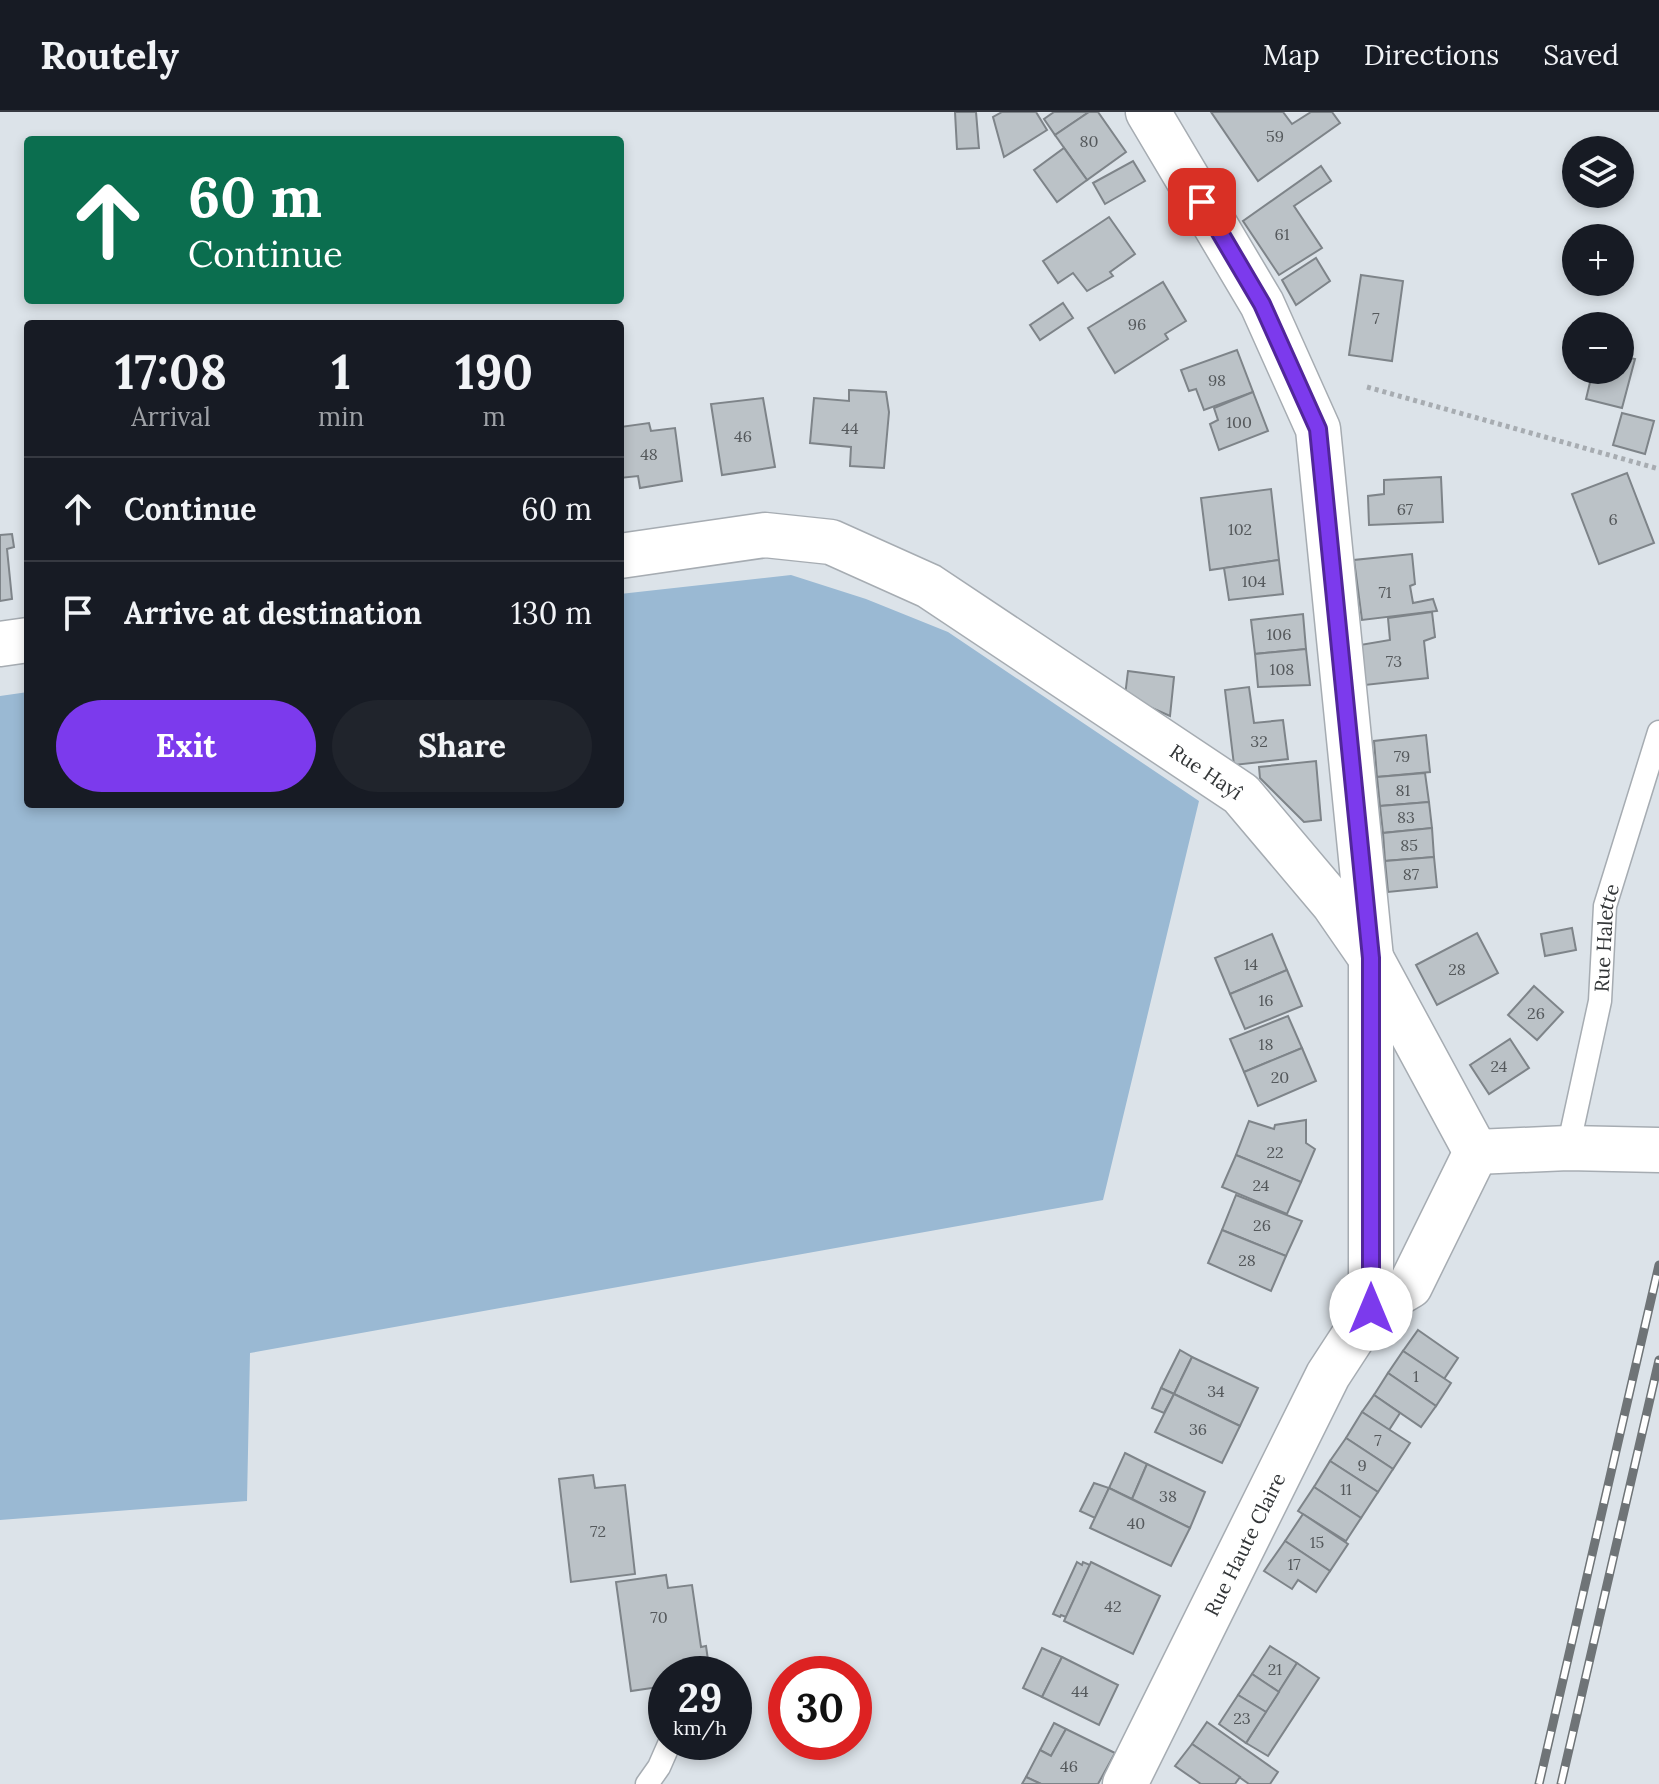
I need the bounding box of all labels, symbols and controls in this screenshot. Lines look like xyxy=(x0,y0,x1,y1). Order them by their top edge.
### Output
text: Routely xyxy=(40,31,179,79)
text: Map xyxy=(1263,37,1320,73)
text: Directions xyxy=(1364,37,1499,73)
text: Saved xyxy=(1543,37,1619,73)
house number: 59 xyxy=(1266,126,1284,146)
house number: 80 xyxy=(1080,131,1099,151)
map controls xyxy=(1562,136,1634,384)
button: layers xyxy=(1562,136,1634,208)
text: 60 m xyxy=(188,161,322,232)
icon: ahead xyxy=(56,168,160,272)
pin xyxy=(1168,168,1236,236)
icon: arrive xyxy=(1180,180,1224,224)
house number: 61 xyxy=(1274,224,1290,244)
button: + xyxy=(1562,224,1634,296)
text: Continue xyxy=(188,231,343,277)
house number: 7 xyxy=(1372,308,1380,328)
button: − xyxy=(1562,312,1634,384)
house number: 96 xyxy=(1128,314,1146,334)
text: 17:08 xyxy=(115,341,227,402)
text: 1 xyxy=(331,341,351,402)
text: 190 xyxy=(455,341,533,402)
house number: 98 xyxy=(1208,370,1226,390)
text: Arrival xyxy=(131,400,211,433)
text: min xyxy=(318,400,364,433)
text: m xyxy=(483,400,506,433)
house number: 100 xyxy=(1226,412,1252,432)
house number: 44 xyxy=(841,418,859,438)
house number: 46 xyxy=(734,426,752,446)
house number: 48 xyxy=(640,444,658,464)
icon: ahead xyxy=(56,487,100,531)
text: Continue xyxy=(124,490,256,528)
text: 60 m xyxy=(521,490,592,528)
house number: 67 xyxy=(1397,499,1414,519)
house number: 6 xyxy=(1608,509,1618,529)
house number: 102 xyxy=(1228,519,1252,539)
house number: 104 xyxy=(1242,571,1267,591)
house number: 71 xyxy=(1378,582,1392,602)
icon: arrive xyxy=(56,591,100,635)
text: Arrive at destination xyxy=(124,594,422,632)
text: 130 m xyxy=(511,594,592,632)
house number: 106 xyxy=(1266,624,1292,644)
house number: 73 xyxy=(1386,651,1402,671)
house number: 108 xyxy=(1270,659,1294,679)
button: Exit xyxy=(56,700,316,792)
button: Share xyxy=(332,700,592,792)
house number: 32 xyxy=(1250,731,1268,751)
street label: Rue Hayî xyxy=(1165,738,1248,805)
house number: 79 xyxy=(1394,746,1410,766)
house number: 81 xyxy=(1396,780,1411,800)
house number: 83 xyxy=(1397,807,1415,827)
house number: 85 xyxy=(1400,835,1418,855)
house number: 87 xyxy=(1403,864,1420,884)
street label: Rue Halette xyxy=(1588,880,1624,993)
house number: 14 xyxy=(1244,954,1259,974)
house number: 28 xyxy=(1448,959,1466,979)
house number: 16 xyxy=(1258,990,1274,1010)
house number: 26 xyxy=(1527,1003,1545,1023)
house number: 18 xyxy=(1259,1034,1273,1054)
house number: 24 xyxy=(1491,1056,1508,1076)
house number: 20 xyxy=(1271,1067,1289,1087)
house number: 22 xyxy=(1266,1142,1284,1162)
house number: 24 xyxy=(1253,1175,1270,1195)
house number: 26 xyxy=(1253,1215,1271,1235)
house number: 28 xyxy=(1238,1250,1256,1270)
position arrow xyxy=(1329,1267,1413,1351)
house number: 1 xyxy=(1413,1366,1419,1386)
house number: 34 xyxy=(1207,1381,1225,1401)
house number: 36 xyxy=(1189,1419,1207,1439)
house number: 7 xyxy=(1374,1430,1382,1450)
house number: 9 xyxy=(1357,1455,1367,1475)
street label: Rue Haute Claire xyxy=(1198,1468,1290,1620)
house number: 11 xyxy=(1340,1479,1352,1499)
house number: 38 xyxy=(1159,1486,1177,1506)
house number: 40 xyxy=(1127,1513,1145,1533)
house number: 72 xyxy=(590,1521,606,1541)
house number: 15 xyxy=(1310,1532,1324,1552)
house number: 17 xyxy=(1287,1554,1301,1574)
house number: 42 xyxy=(1104,1596,1122,1616)
house number: 70 xyxy=(650,1607,668,1627)
speed limit sign: 30 xyxy=(768,1656,872,1760)
house number: 21 xyxy=(1268,1659,1282,1679)
text: 29 xyxy=(678,1672,722,1723)
house number: 44 xyxy=(1071,1681,1089,1701)
house number: 23 xyxy=(1233,1708,1251,1728)
text: km/h xyxy=(673,1715,727,1740)
house number: 46 xyxy=(1060,1756,1078,1776)

